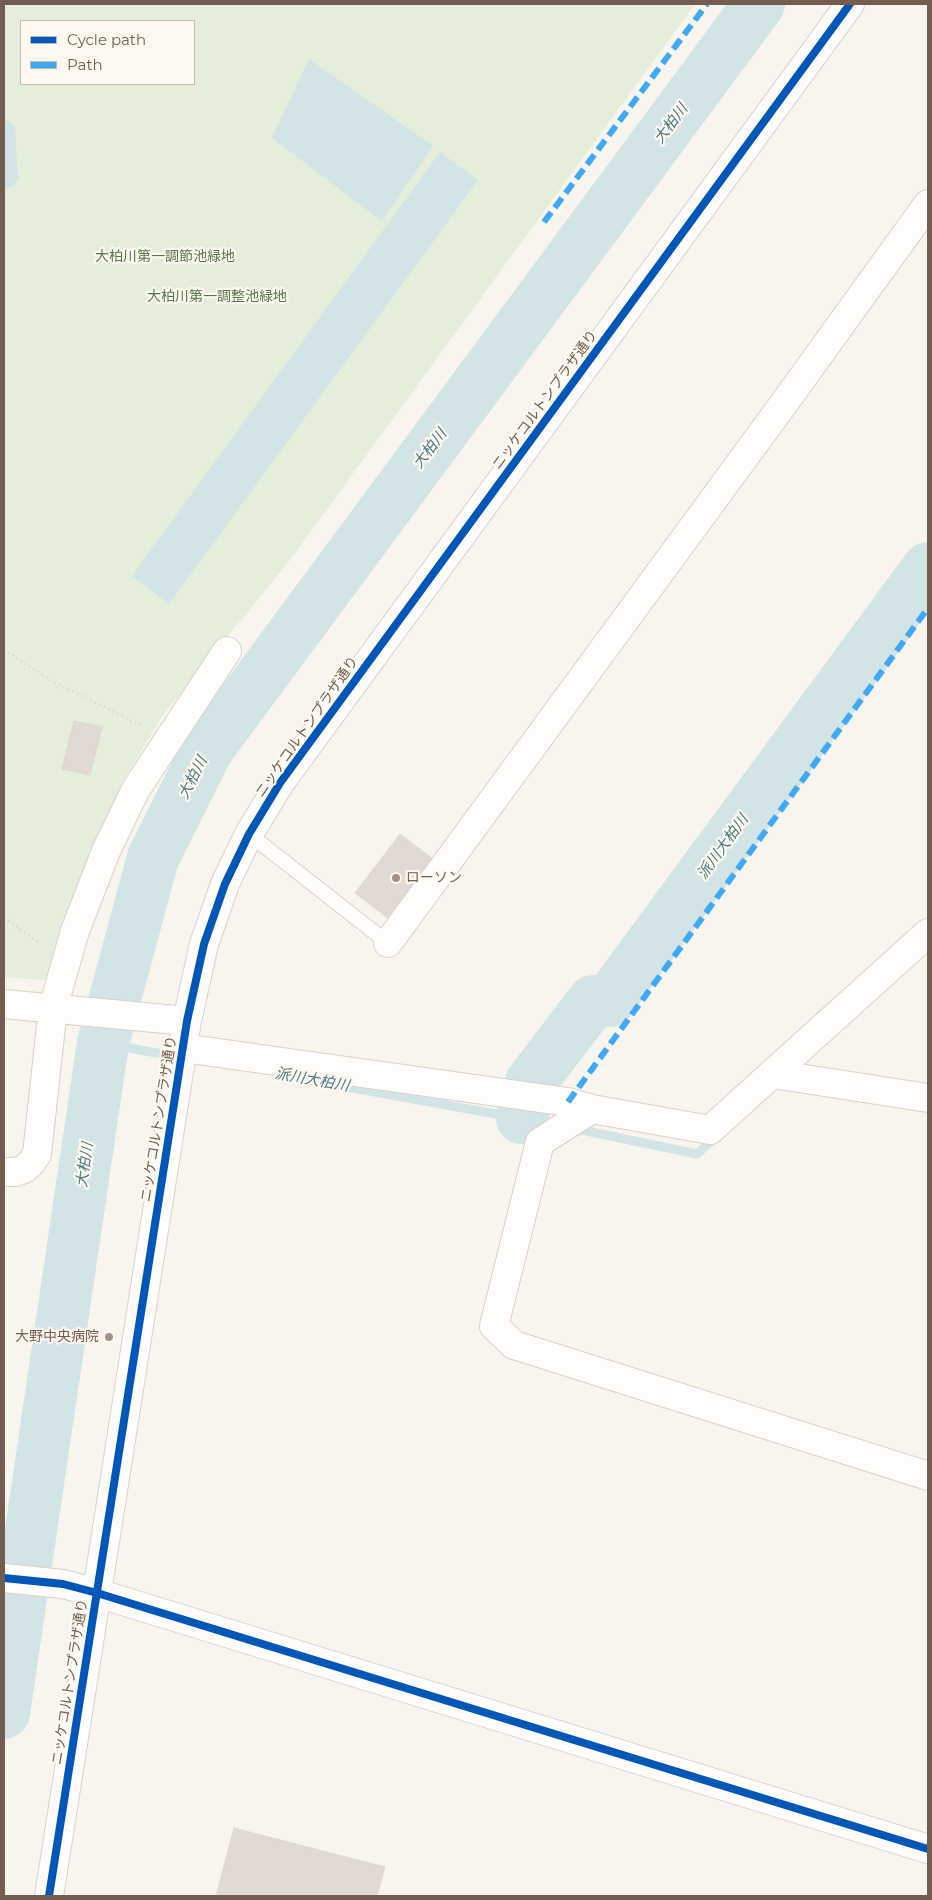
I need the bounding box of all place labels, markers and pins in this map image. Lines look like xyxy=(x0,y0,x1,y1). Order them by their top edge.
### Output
place label: ローソン xyxy=(406,870,462,886)
marker: ローソン xyxy=(390,872,402,884)
place label: 大野中央病院 xyxy=(15,1329,99,1345)
marker: 大野中央病院 xyxy=(103,1331,115,1343)

